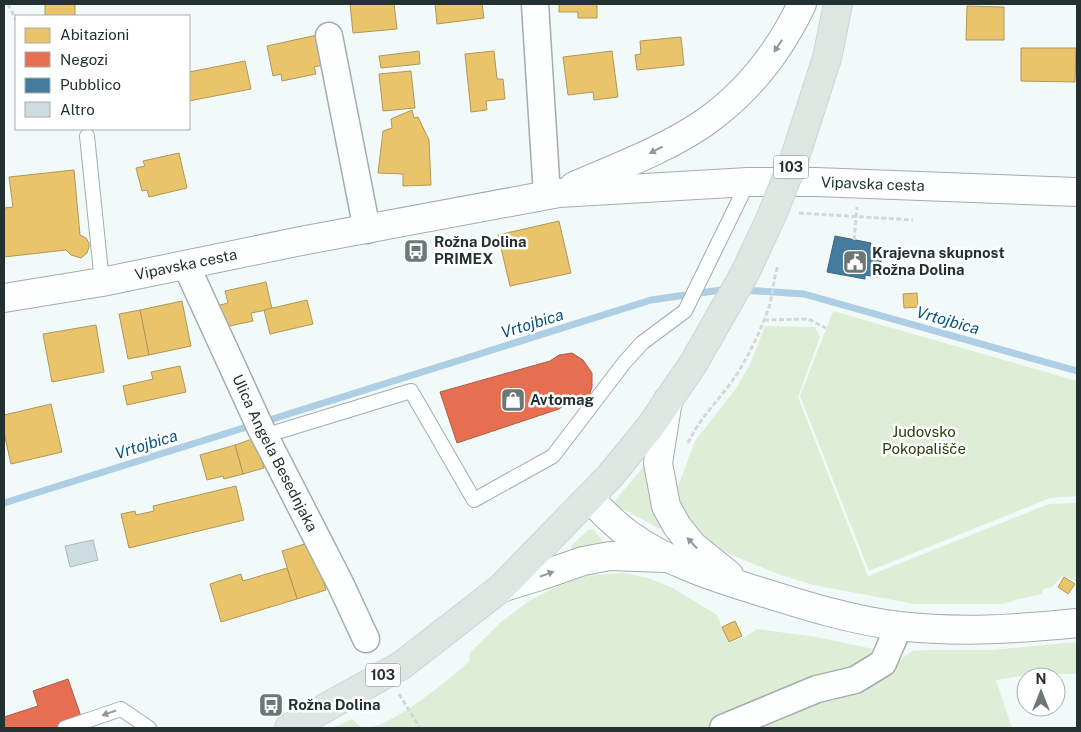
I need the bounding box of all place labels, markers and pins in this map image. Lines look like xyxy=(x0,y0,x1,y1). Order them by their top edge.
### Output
place label: Rožna Dolina PRIMEX xyxy=(434,233,526,267)
bus stop icon: Rožna Dolina PRIMEX xyxy=(403,238,429,264)
place label: Krajevna skupnost Rožna Dolina xyxy=(872,244,1005,278)
public building icon: Krajevna skupnost Rožna Dolina xyxy=(842,249,868,275)
shop icon: Avtomag xyxy=(500,387,526,413)
place label: Avtomag xyxy=(530,391,594,408)
bus stop icon: Rožna Dolina xyxy=(258,692,284,718)
place label: Rožna Dolina xyxy=(288,696,380,713)

